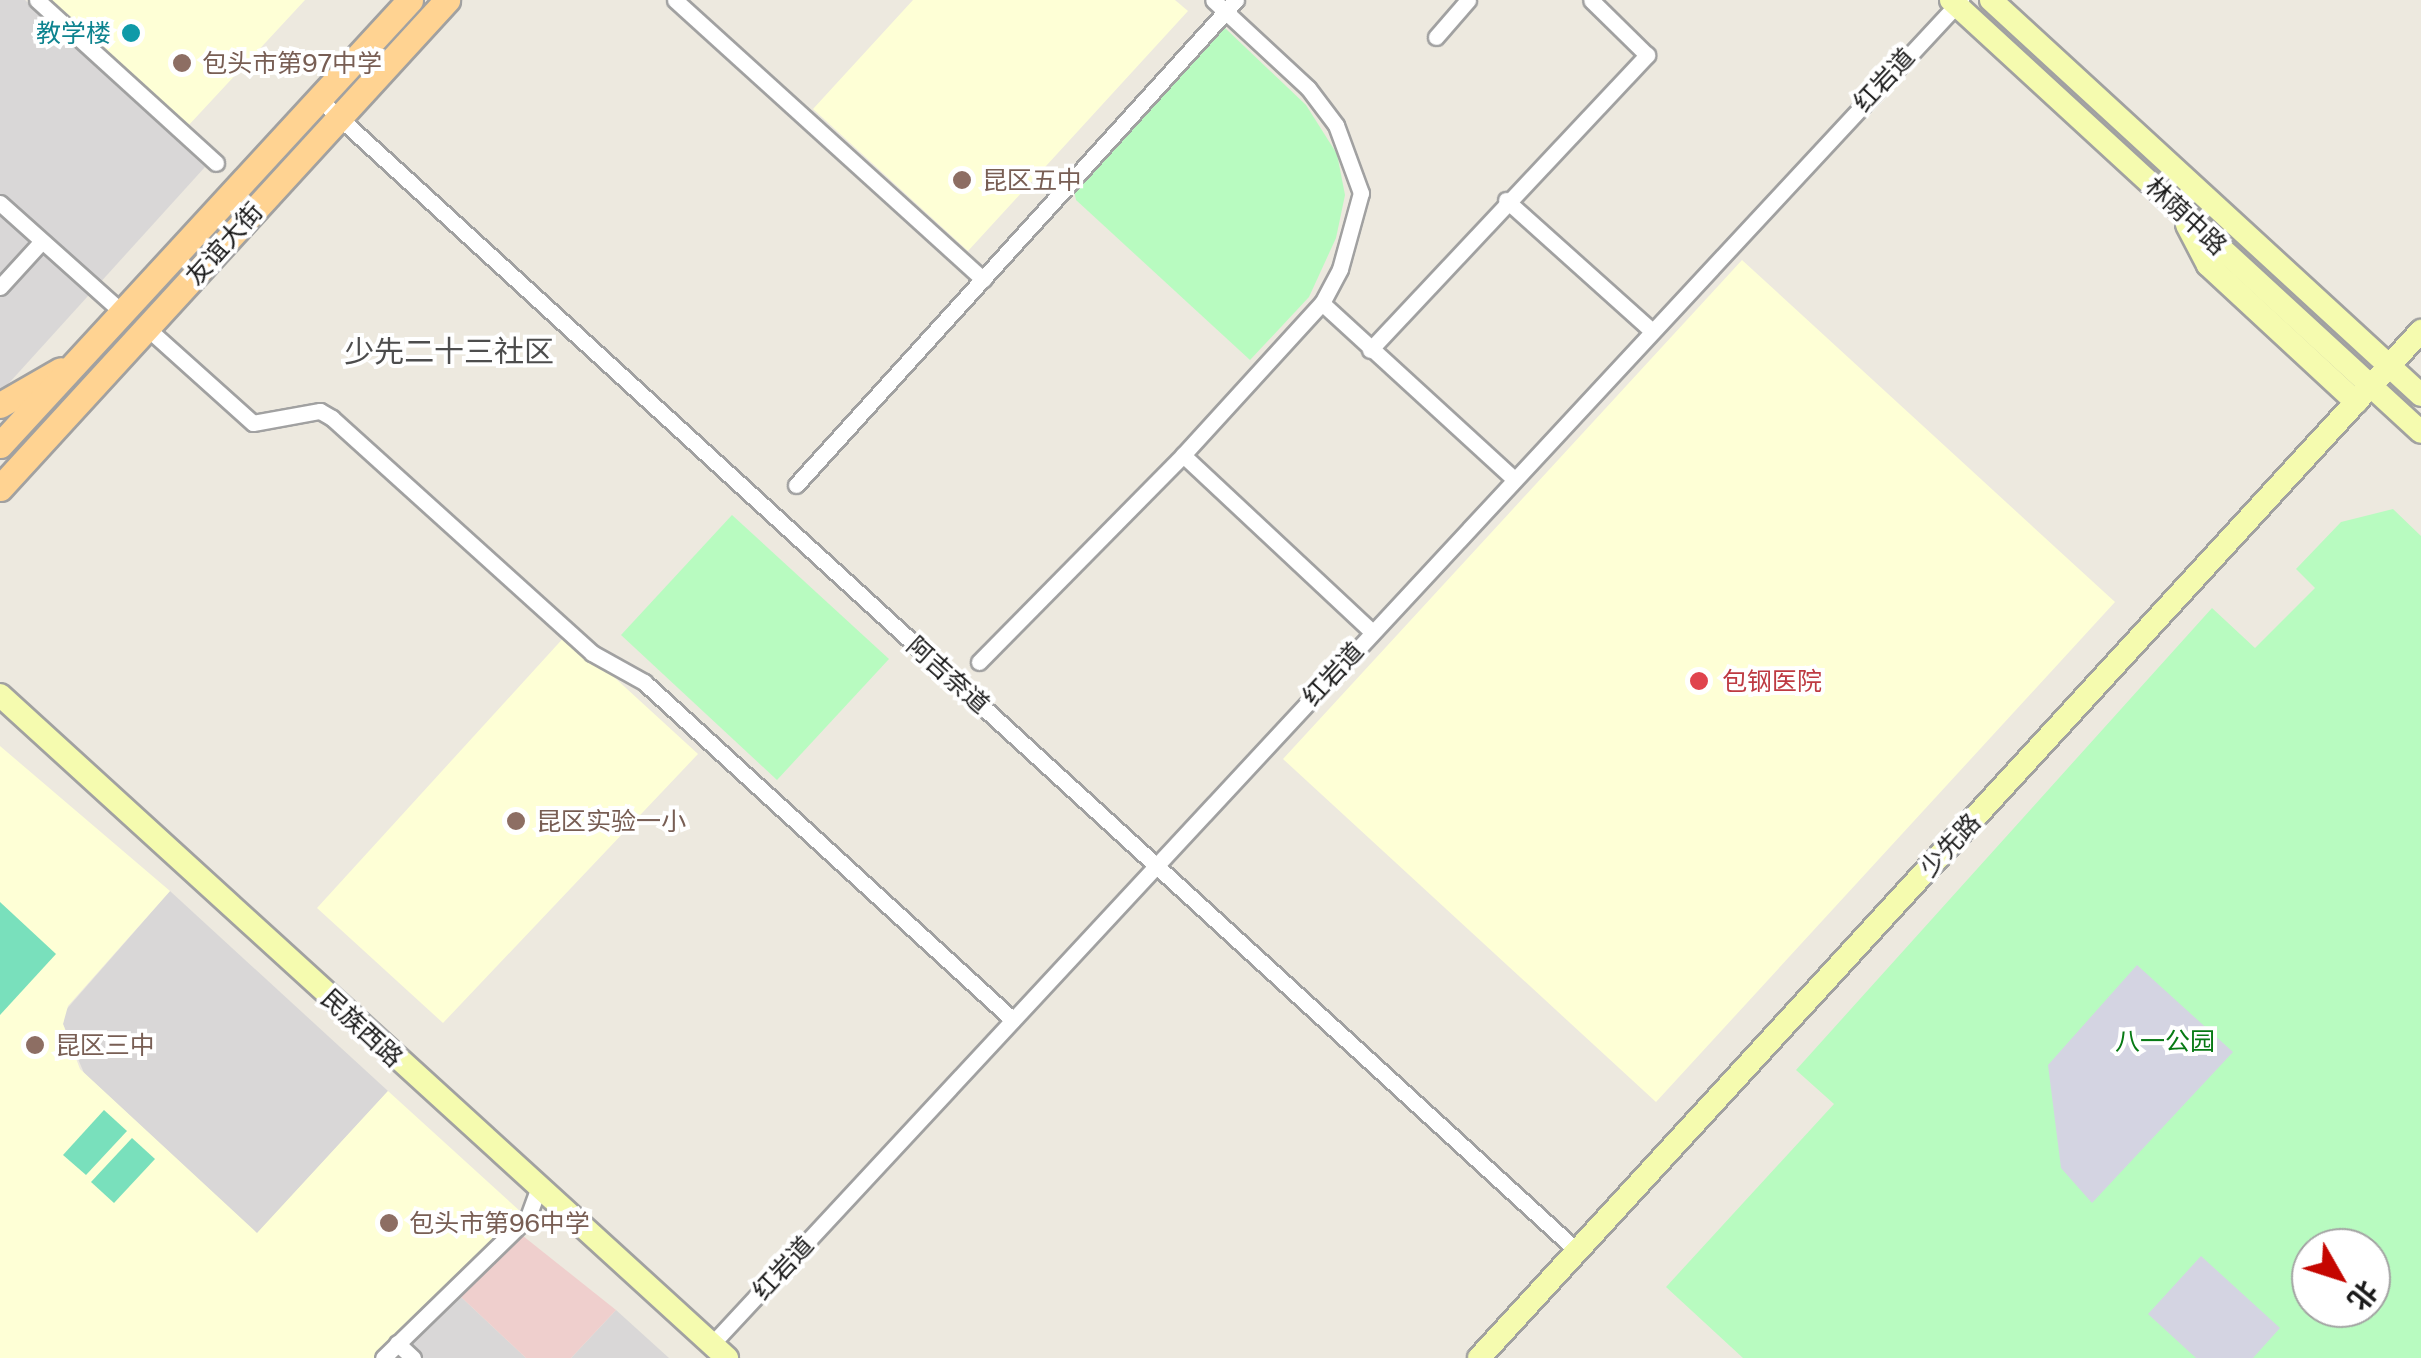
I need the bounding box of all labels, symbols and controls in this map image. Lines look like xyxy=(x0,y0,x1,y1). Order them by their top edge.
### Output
place label: 教学楼 xyxy=(36,18,111,48)
marker: 教学楼 xyxy=(120,22,142,44)
street label: 红岩道 xyxy=(1847,42,1921,118)
place label: 包头市第97中学 xyxy=(202,48,382,78)
marker: 包头市第97中学 xyxy=(171,52,193,74)
place label: 昆区五中 xyxy=(982,165,1082,195)
marker: 昆区五中 xyxy=(951,169,973,191)
street label: 林荫中路 xyxy=(2139,171,2233,261)
street label: 友谊大街 xyxy=(179,197,269,291)
district label: 少先二十三社区 xyxy=(344,333,554,369)
street label: 阿吉奈道 xyxy=(901,630,995,720)
street label: 红岩道 xyxy=(1296,636,1370,712)
place label: 包钢医院 xyxy=(1722,666,1822,696)
marker: 包钢医院 xyxy=(1686,668,1712,694)
place label: 昆区实验一小 xyxy=(536,806,686,836)
street label: 少先路 xyxy=(1913,807,1987,883)
marker: 昆区实验一小 xyxy=(505,810,527,832)
street label: 民族西路 xyxy=(315,983,409,1073)
park label: 八一公园 xyxy=(2115,1026,2215,1056)
place label: 昆区三中 xyxy=(55,1030,155,1060)
marker: 昆区三中 xyxy=(24,1034,46,1056)
place label: 包头市第96中学 xyxy=(409,1208,590,1238)
marker: 包头市第96中学 xyxy=(378,1212,400,1234)
north arrow xyxy=(2291,1228,2391,1328)
street label: 红岩道 xyxy=(746,1230,820,1306)
text: 北 xyxy=(2342,1275,2385,1317)

